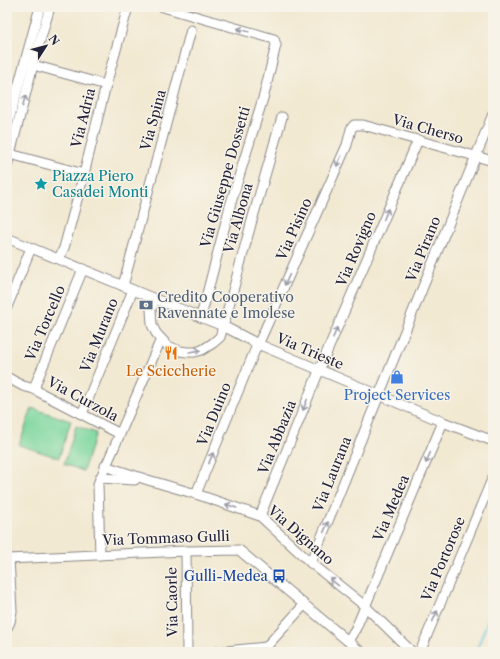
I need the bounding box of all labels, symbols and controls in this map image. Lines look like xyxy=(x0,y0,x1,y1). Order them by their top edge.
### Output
north arrow xyxy=(26,26,66,66)
one-way arrow xyxy=(236,26,249,33)
text: N xyxy=(46,32,63,48)
street label: Via Adria xyxy=(67,86,99,151)
street label: Via Spina xyxy=(136,87,170,154)
one-way arrow xyxy=(21,95,28,108)
street label: Via Giuseppe Dossetti xyxy=(196,104,254,251)
street label: Via Cherso xyxy=(389,110,466,148)
one-way arrow xyxy=(335,155,343,167)
place label: Piazza Piero Casadei Monti xyxy=(52,167,148,201)
place icon: Piazza Piero Casadei Monti xyxy=(33,176,49,192)
street label: Via Albona xyxy=(219,180,257,256)
street label: Via Pisino xyxy=(272,195,316,264)
street label: Via Rovigno xyxy=(332,209,380,290)
one-way arrow xyxy=(383,209,391,221)
street label: Via Pirano xyxy=(401,213,444,285)
one-way arrow xyxy=(283,274,290,286)
street label: Via Torcello xyxy=(21,282,69,364)
place label: Credito Cooperativo Ravennate e Imolese xyxy=(157,288,295,322)
street label: Via Murano xyxy=(76,295,122,376)
bank icon: Credito Cooperativo Ravennate e Imolese xyxy=(138,297,154,313)
street label: Via Trieste xyxy=(273,328,347,373)
one-way arrow xyxy=(332,328,339,340)
restaurant icon: Le Sciccherie xyxy=(163,345,179,361)
one-way arrow xyxy=(188,347,201,355)
place label: Le Sciccherie xyxy=(126,362,216,380)
shop icon: Project Services xyxy=(389,369,405,385)
street label: Via Curzola xyxy=(43,372,122,426)
street label: Via Duino xyxy=(193,380,235,449)
place label: Project Services xyxy=(344,386,450,404)
street label: Via Abbazia xyxy=(254,397,300,478)
one-way arrow xyxy=(300,399,308,411)
street label: Via Laurana xyxy=(308,433,356,515)
one-way arrow xyxy=(424,451,431,463)
one-way arrow xyxy=(208,453,216,465)
street label: Via Medea xyxy=(369,471,413,545)
street label: Via Dignano xyxy=(263,501,338,569)
one-way arrow xyxy=(225,502,238,509)
street label: Via Portorose xyxy=(417,514,469,605)
one-way arrow xyxy=(322,522,330,534)
street label: Via Tommaso Gulli xyxy=(101,527,230,549)
street label: Via Caorle xyxy=(162,567,182,638)
place label: Gulli-Medea xyxy=(184,567,269,585)
bus stop icon: Gulli-Medea xyxy=(271,568,287,584)
one-way arrow xyxy=(329,577,340,586)
one-way arrow xyxy=(431,610,439,622)

